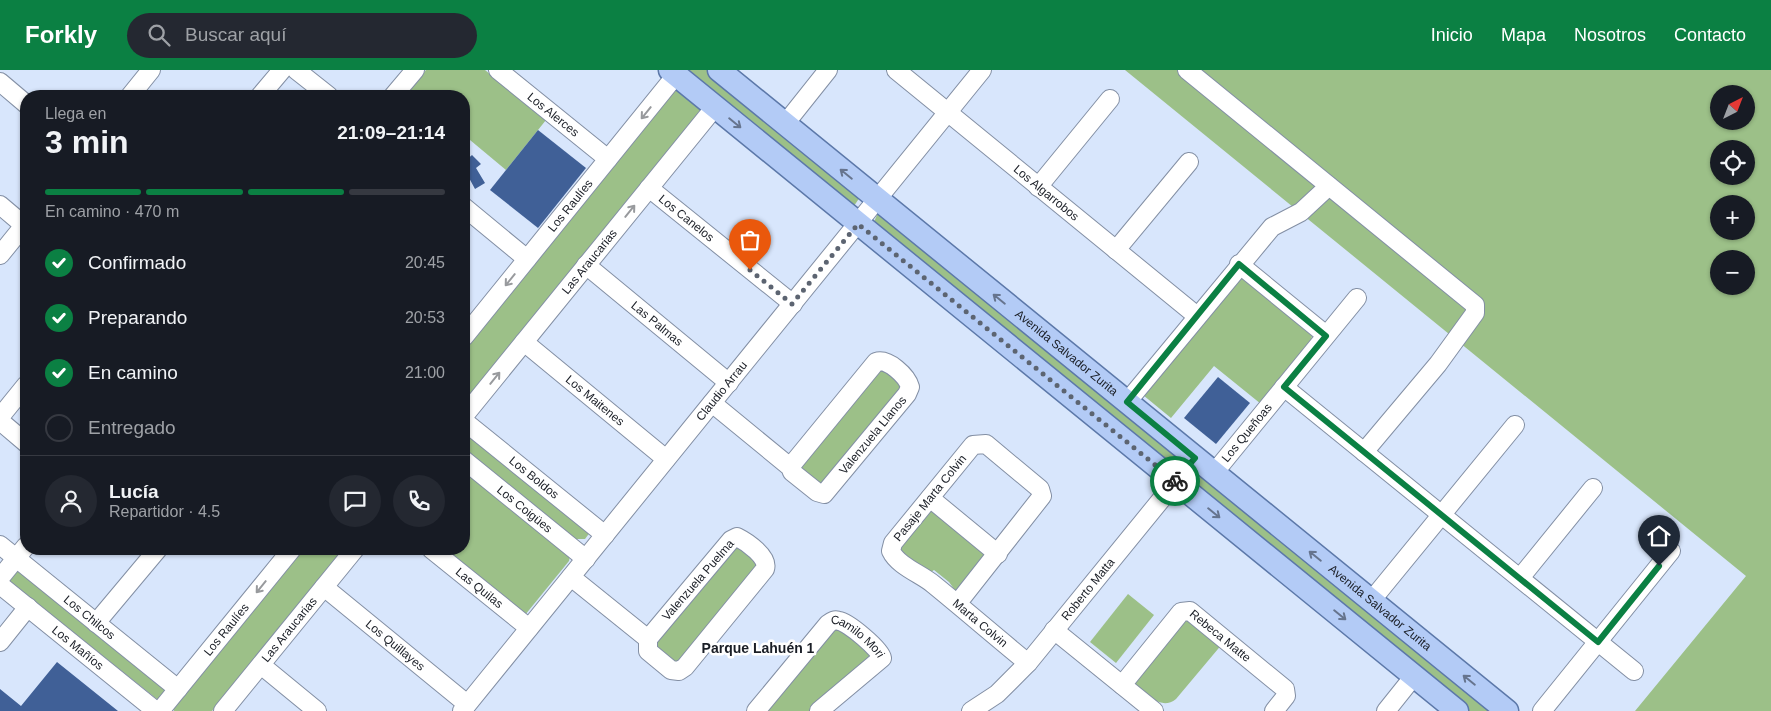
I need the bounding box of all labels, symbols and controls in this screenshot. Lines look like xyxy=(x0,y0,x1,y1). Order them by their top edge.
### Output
search box xyxy=(127,13,477,58)
text: Forkly xyxy=(25,21,97,48)
icon: search xyxy=(145,21,173,49)
text: Buscar aquí xyxy=(185,24,286,45)
text: Inicio xyxy=(1431,25,1473,45)
text: Mapa xyxy=(1501,25,1546,45)
text: Nosotros xyxy=(1574,25,1646,45)
text: Contacto xyxy=(1674,25,1746,45)
north arrow xyxy=(1710,85,1755,130)
map controls xyxy=(1710,85,1755,295)
street label: Los Alerces xyxy=(525,90,582,140)
text: Llega en xyxy=(45,105,106,122)
one-way arrow xyxy=(640,106,651,119)
one-way arrow xyxy=(728,117,741,128)
text: 21:09–21:14 xyxy=(337,122,445,143)
text: 3 min xyxy=(45,124,129,160)
button: locate xyxy=(1710,140,1755,185)
street label: Los Algarrobos xyxy=(1011,162,1082,224)
one-way arrow xyxy=(840,168,853,179)
street label: Los Raulíes xyxy=(545,177,596,235)
street label: Los Canelos xyxy=(656,192,717,245)
button: + xyxy=(1710,195,1755,240)
text: En camino · 470 m xyxy=(45,203,179,220)
one-way arrow xyxy=(625,205,636,218)
pin xyxy=(729,219,771,270)
street label: Las Araucarias xyxy=(559,226,620,297)
icon: bag xyxy=(736,226,764,254)
icon: check xyxy=(45,249,73,277)
button: − xyxy=(1710,250,1755,295)
text: Confirmado xyxy=(88,252,186,273)
text: 20:45 xyxy=(405,254,445,271)
one-way arrow xyxy=(505,273,516,286)
one-way arrow xyxy=(993,293,1006,304)
street label: Las Palmas xyxy=(628,298,686,349)
icon: check xyxy=(45,304,73,332)
text: Preparando xyxy=(88,307,187,328)
street label: Avenida Salvador Zurita xyxy=(1012,307,1121,399)
text: 20:53 xyxy=(405,309,445,326)
street label: Claudio Arrau xyxy=(693,358,750,424)
icon: check xyxy=(45,359,73,387)
text: En camino xyxy=(88,362,178,383)
text: 21:00 xyxy=(405,364,445,381)
one-way arrow xyxy=(489,372,500,385)
street label: Los Maitenes xyxy=(563,372,627,429)
street label: Valenzuela Llanos xyxy=(836,393,909,477)
street label: Los Queñoas xyxy=(1219,401,1275,465)
text: Entregado xyxy=(88,417,176,438)
street label: Pasaje Marta Colvin xyxy=(891,452,969,544)
street label: Los Boldos xyxy=(506,453,562,502)
courier xyxy=(1150,456,1200,506)
icon: bike xyxy=(1161,467,1189,495)
button: person xyxy=(45,475,97,527)
button: chat xyxy=(329,475,381,527)
button: phone xyxy=(393,475,445,527)
text: Lucía xyxy=(109,481,159,502)
street label: Los Coigües xyxy=(494,483,555,536)
text: Repartidor · 4.5 xyxy=(109,503,220,520)
one-way arrow xyxy=(1207,507,1220,518)
pin xyxy=(1638,515,1680,566)
icon: home xyxy=(1645,522,1673,550)
street label: Valenzuela Puelma xyxy=(659,536,737,623)
one-way arrow xyxy=(1309,550,1322,561)
street label: Roberto Matta xyxy=(1059,555,1118,623)
street label: Avenida Salvador Zurita xyxy=(1326,562,1434,654)
street label: Las Quilas xyxy=(453,565,506,611)
one-way arrow xyxy=(256,580,267,593)
street label: Los Chilcos xyxy=(61,592,118,642)
street label: Las Araucarias xyxy=(259,594,320,665)
street label: Marta Colvin xyxy=(950,596,1010,650)
street label: Los Raulíes xyxy=(201,601,252,659)
street label: Rebeca Matte xyxy=(1187,607,1254,665)
one-way arrow xyxy=(1333,610,1346,621)
street label: Camilo Mori xyxy=(831,613,888,660)
street label: Los Quillayes xyxy=(363,617,428,674)
street label: Los Mañíos xyxy=(49,623,106,673)
district label: Parque Lahuén 1 xyxy=(702,640,815,656)
one-way arrow xyxy=(1463,675,1476,686)

